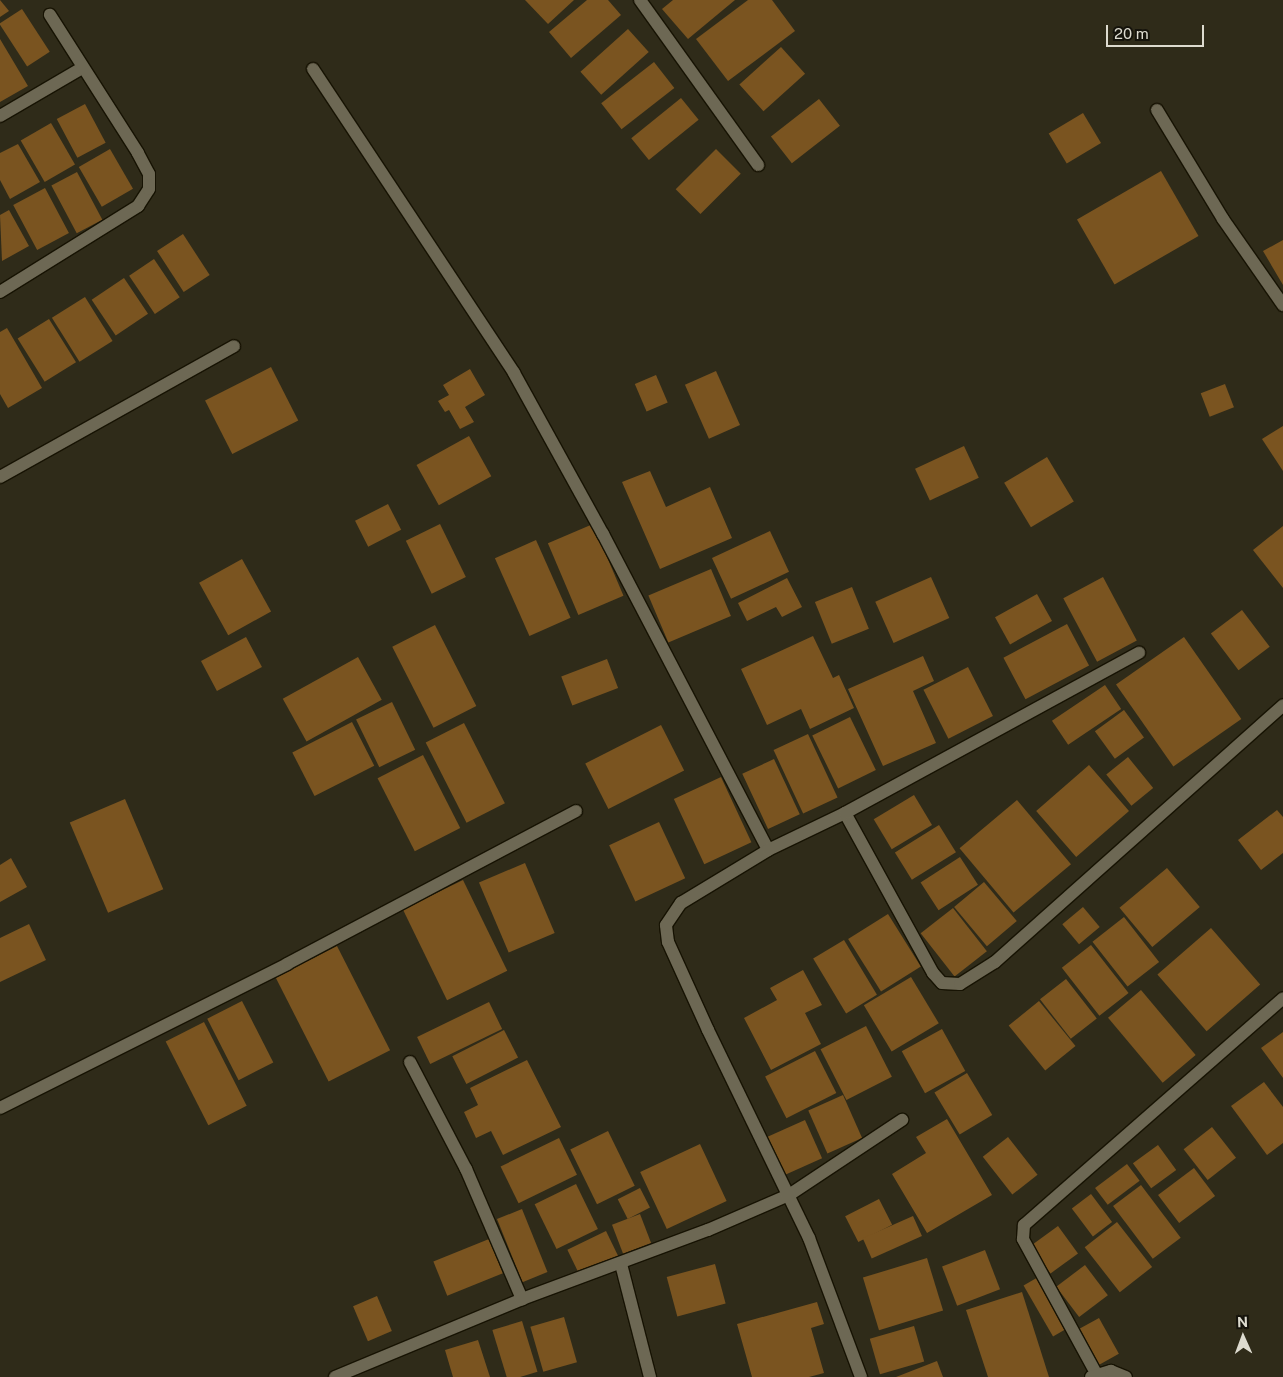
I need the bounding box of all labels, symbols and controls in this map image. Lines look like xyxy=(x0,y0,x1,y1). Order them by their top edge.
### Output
scale bar xyxy=(1108,15,1206,47)
text: 20 m xyxy=(1114,25,1149,42)
north arrow xyxy=(1218,1312,1268,1362)
text: N xyxy=(1237,1314,1248,1330)

